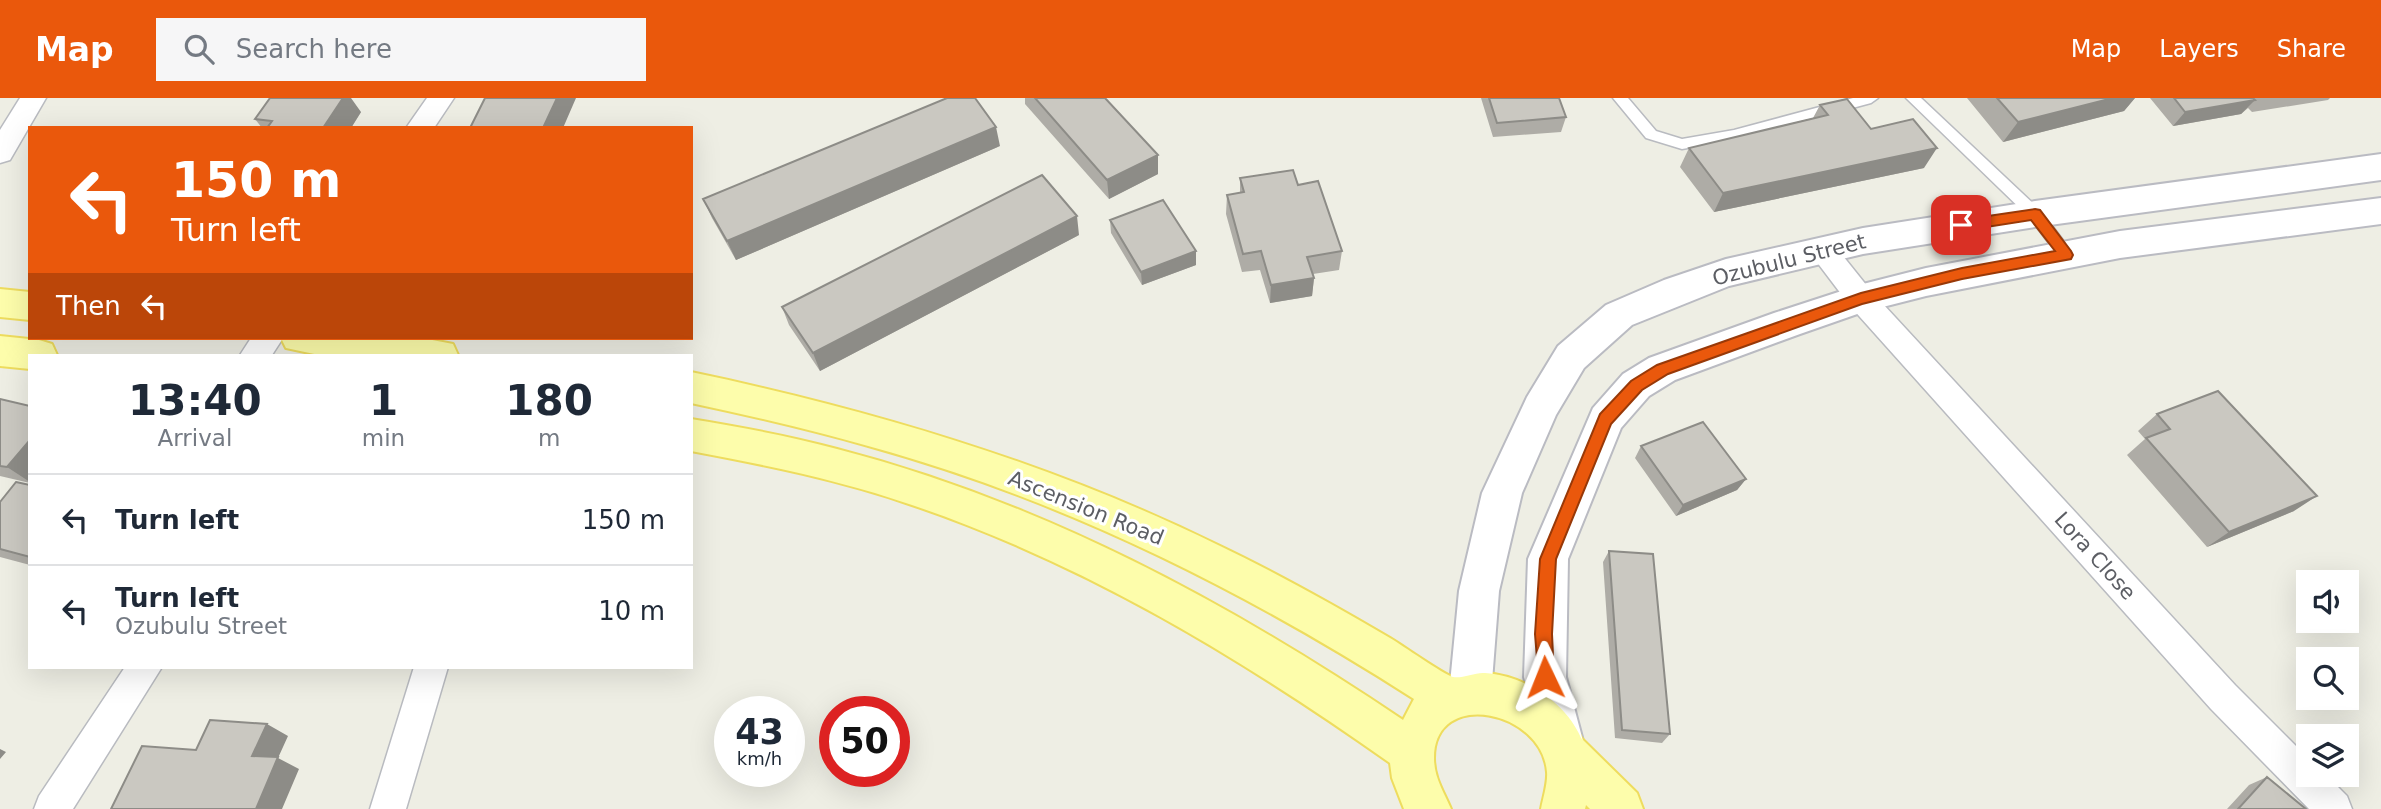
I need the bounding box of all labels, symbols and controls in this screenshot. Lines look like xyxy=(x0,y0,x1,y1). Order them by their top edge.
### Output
search box xyxy=(156,18,646,81)
text: Map xyxy=(35,30,114,69)
icon: search xyxy=(180,30,218,68)
text: Search here xyxy=(236,34,392,64)
text: Map xyxy=(2071,35,2121,63)
text: Layers xyxy=(2159,35,2239,63)
text: Share xyxy=(2277,35,2346,63)
text: 150 m xyxy=(171,152,341,209)
icon: left xyxy=(56,154,147,245)
pin xyxy=(1931,195,1991,255)
icon: arrive xyxy=(1942,206,1980,244)
text: Turn left xyxy=(171,211,301,249)
street label: Ozubulu Street xyxy=(1710,229,1868,291)
icon: left xyxy=(135,287,173,325)
text: Then xyxy=(56,291,121,321)
text: 13:40 xyxy=(128,376,262,425)
text: 1 xyxy=(369,376,398,425)
text: 180 xyxy=(505,376,593,425)
text: Arrival xyxy=(158,425,232,451)
text: min xyxy=(362,425,405,451)
text: m xyxy=(538,425,560,451)
street label: Ascension Road xyxy=(1005,466,1167,550)
icon: left xyxy=(56,501,94,539)
text: Turn left xyxy=(115,505,239,535)
text: 150 m xyxy=(582,505,665,535)
street label: Lora Close xyxy=(2049,507,2141,605)
map controls xyxy=(2296,570,2359,787)
button: sound xyxy=(2296,570,2359,633)
text: Turn left xyxy=(115,583,239,613)
icon: left xyxy=(56,592,94,630)
text: 10 m xyxy=(598,596,665,626)
text: Ozubulu Street xyxy=(115,613,287,639)
position arrow xyxy=(1508,640,1582,714)
button: search xyxy=(2296,647,2359,710)
speed limit sign: 50 xyxy=(819,696,910,787)
text: 43 xyxy=(735,712,784,752)
button: layers xyxy=(2296,724,2359,787)
text: km/h xyxy=(737,748,782,769)

